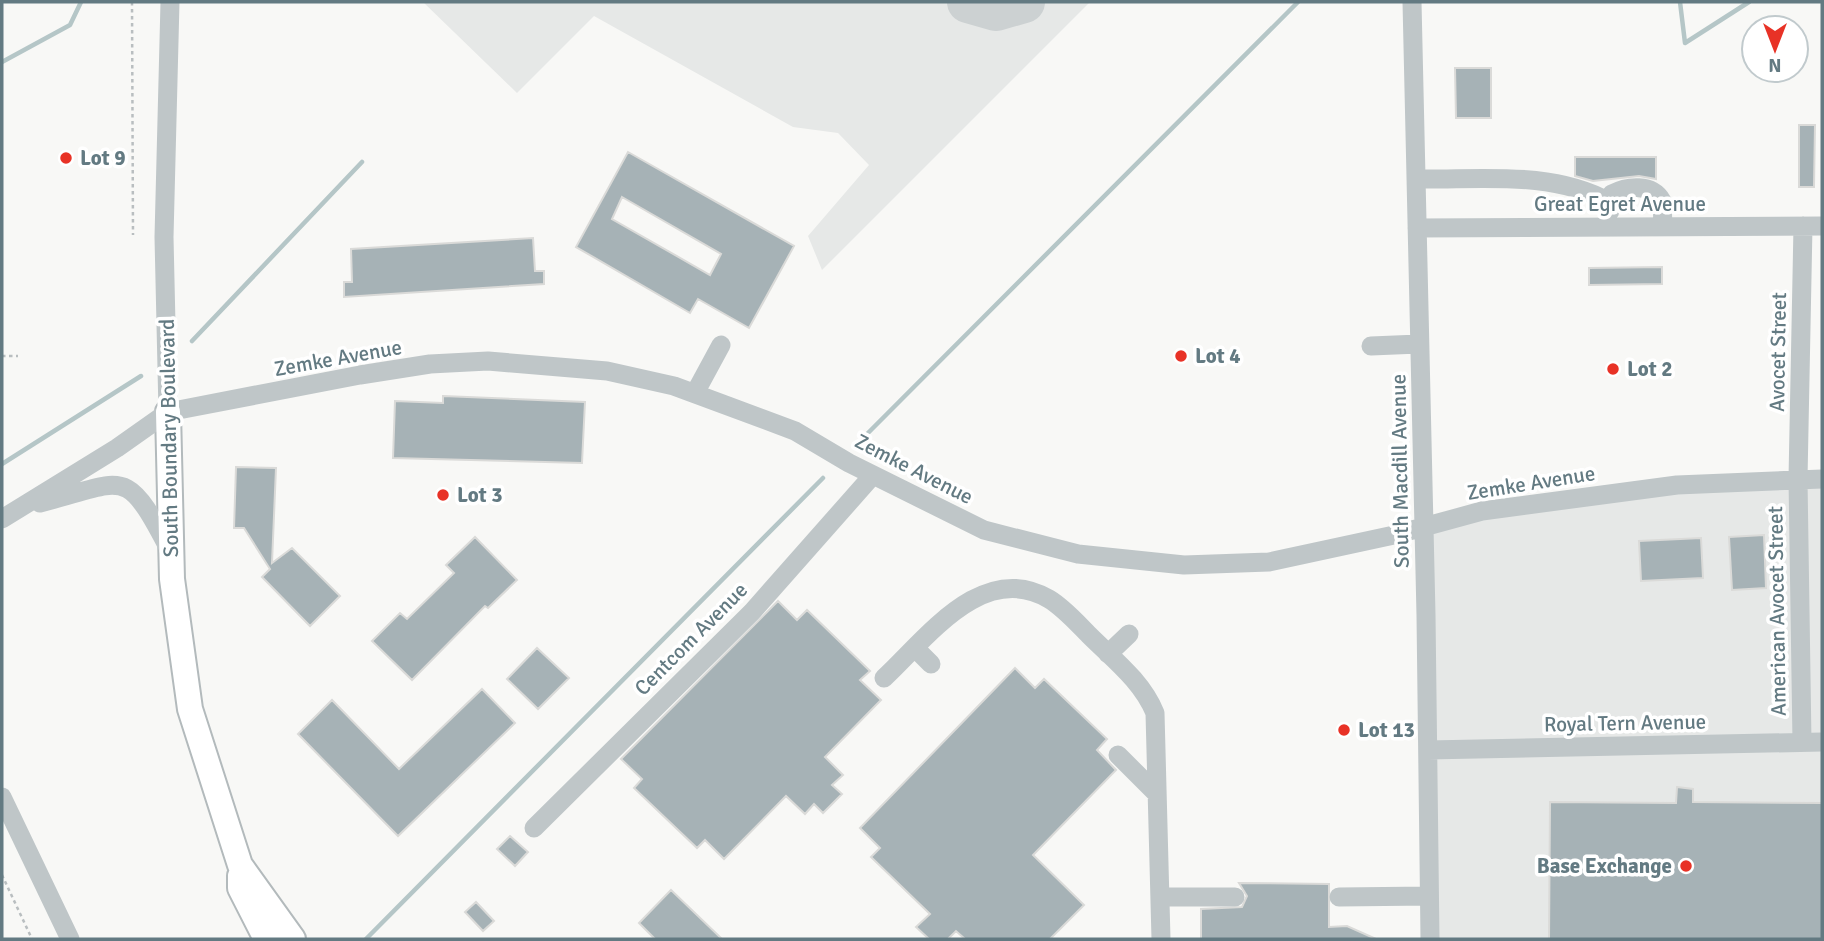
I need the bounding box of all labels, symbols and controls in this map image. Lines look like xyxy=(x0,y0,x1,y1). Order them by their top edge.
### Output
north arrow xyxy=(1740,14,1810,84)
text: N xyxy=(1768,53,1782,77)
place label: Lot 9 xyxy=(80,145,126,171)
marker: Lot 9 xyxy=(58,150,74,166)
street label: Great Egret Avenue xyxy=(1534,191,1706,217)
street label: Avocet Street xyxy=(1764,292,1792,412)
street label: South Boundary Boulevard xyxy=(154,318,184,558)
street label: Zemke Avenue xyxy=(272,334,404,382)
place label: Lot 4 xyxy=(1195,343,1241,369)
marker: Lot 4 xyxy=(1173,348,1189,364)
place label: Lot 2 xyxy=(1627,356,1673,382)
marker: Lot 2 xyxy=(1605,361,1621,377)
street label: South Macdill Avenue xyxy=(1385,374,1415,568)
street label: Zemke Avenue xyxy=(850,428,978,510)
street label: Zemke Avenue xyxy=(1465,460,1597,506)
place label: Lot 3 xyxy=(457,482,503,508)
marker: Lot 3 xyxy=(435,487,451,503)
street label: American Avocet Street xyxy=(1762,506,1792,716)
street label: Centcom Avenue xyxy=(629,577,753,701)
street label: Royal Tern Avenue xyxy=(1544,709,1706,737)
place label: Lot 13 xyxy=(1358,717,1415,743)
marker: Lot 13 xyxy=(1336,722,1352,738)
place label: Base Exchange xyxy=(1537,853,1672,879)
marker: Base Exchange xyxy=(1678,858,1694,874)

